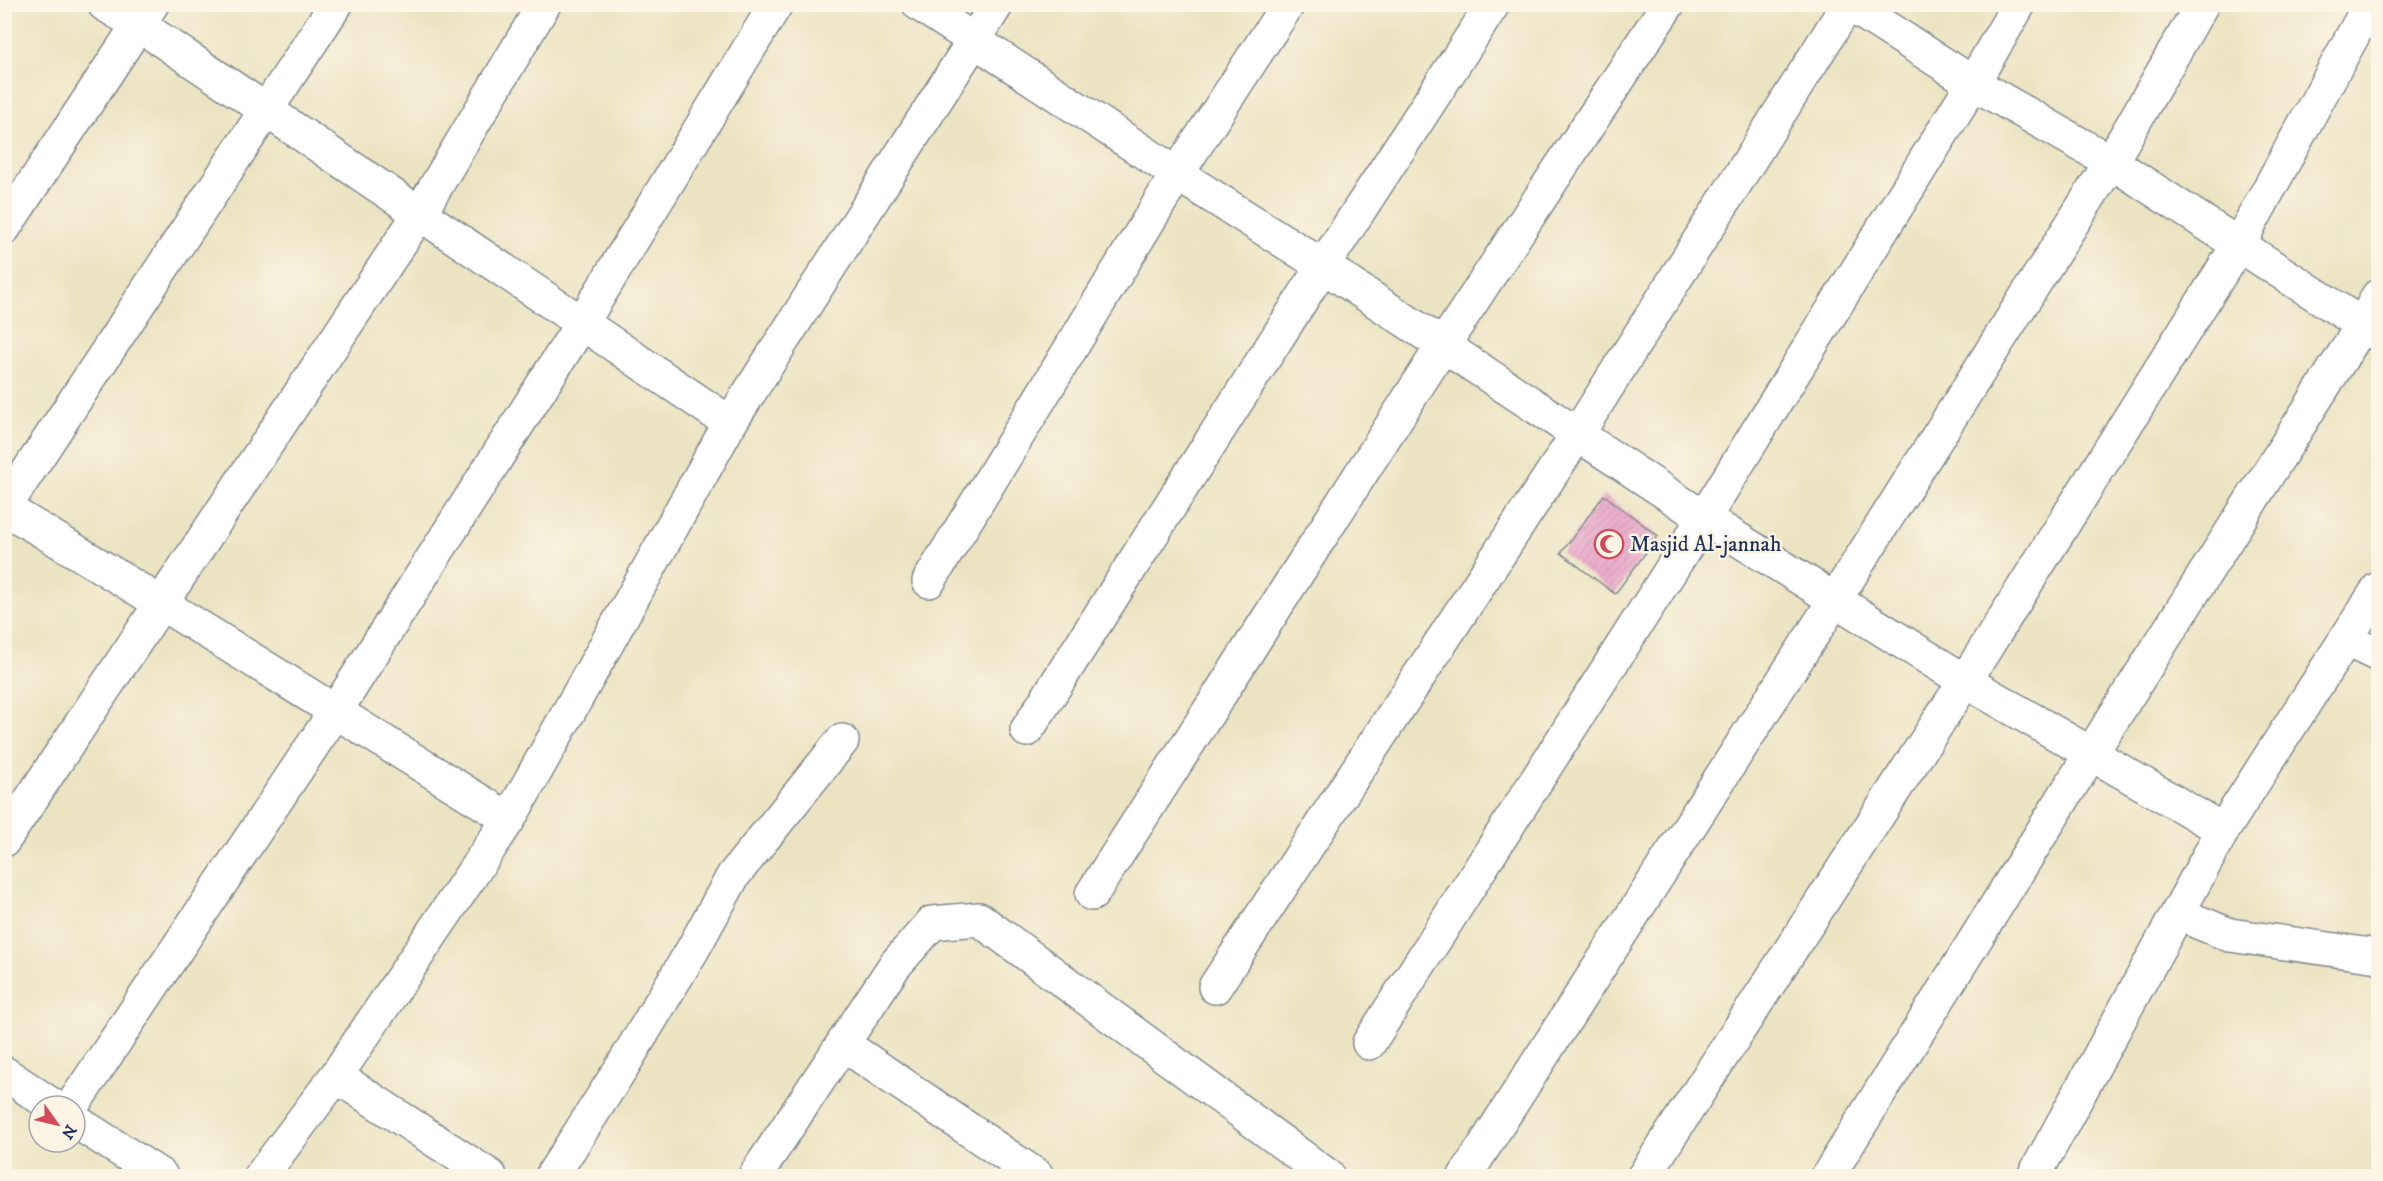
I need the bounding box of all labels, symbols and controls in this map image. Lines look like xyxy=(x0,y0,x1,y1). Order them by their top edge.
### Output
mosque icon: Masjid Al-jannah xyxy=(1593,528,1625,560)
place label: Masjid Al-jannah xyxy=(1630,531,1782,558)
north arrow xyxy=(27,1094,87,1154)
text: N xyxy=(57,1121,81,1143)

